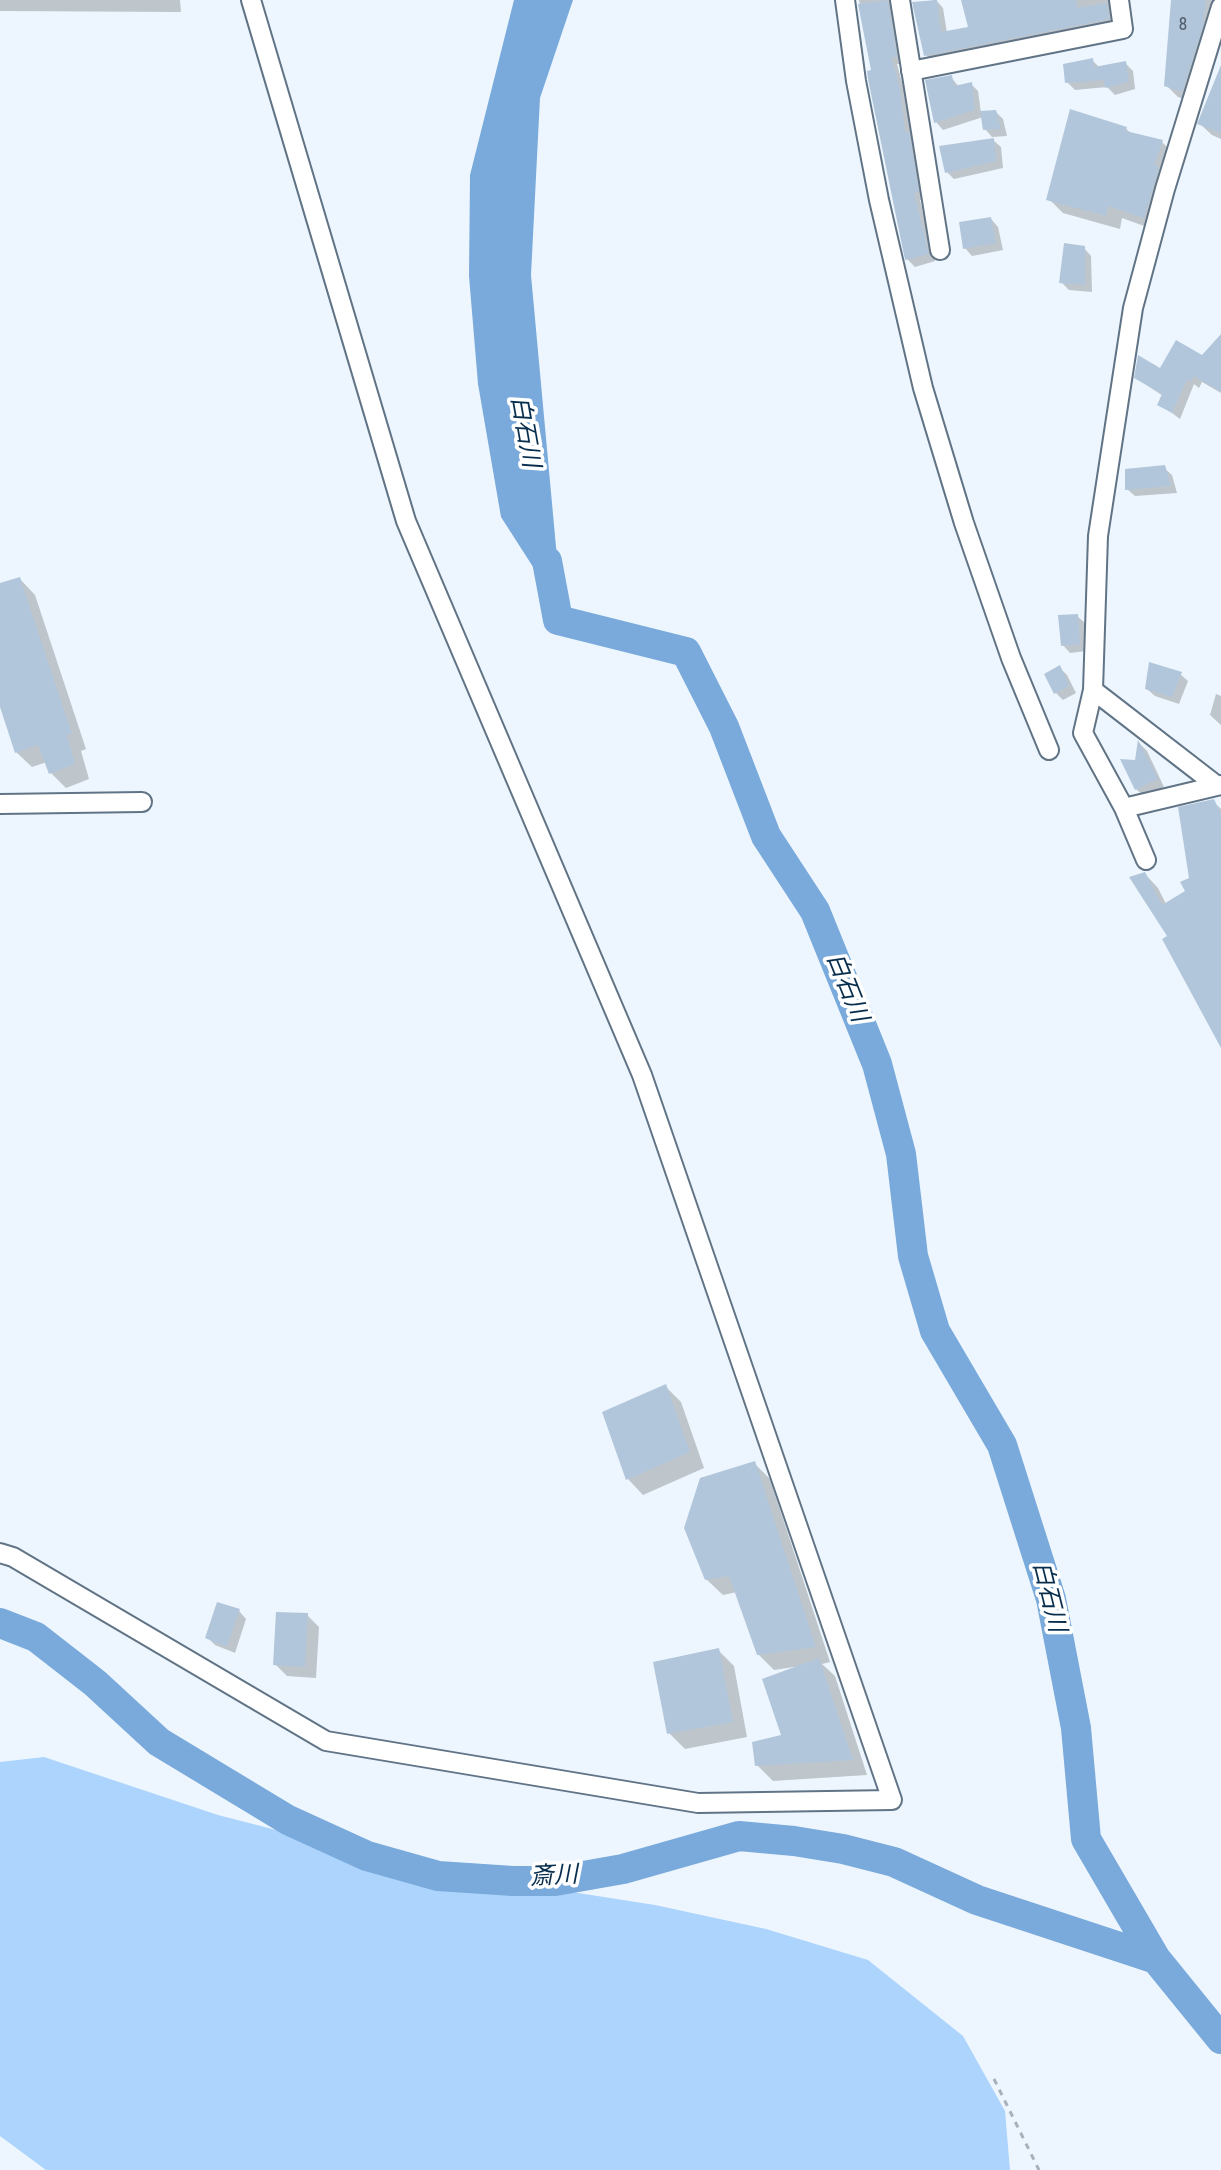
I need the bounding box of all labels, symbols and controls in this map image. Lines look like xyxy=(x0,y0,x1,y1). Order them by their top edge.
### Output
house number: 8 xyxy=(1179,14,1187,36)
water label: 白石川 xyxy=(504,394,544,470)
water label: 白石川 xyxy=(819,949,873,1027)
water label: 白石川 xyxy=(1025,1559,1071,1635)
water label: 斎川 xyxy=(529,1861,579,1893)

